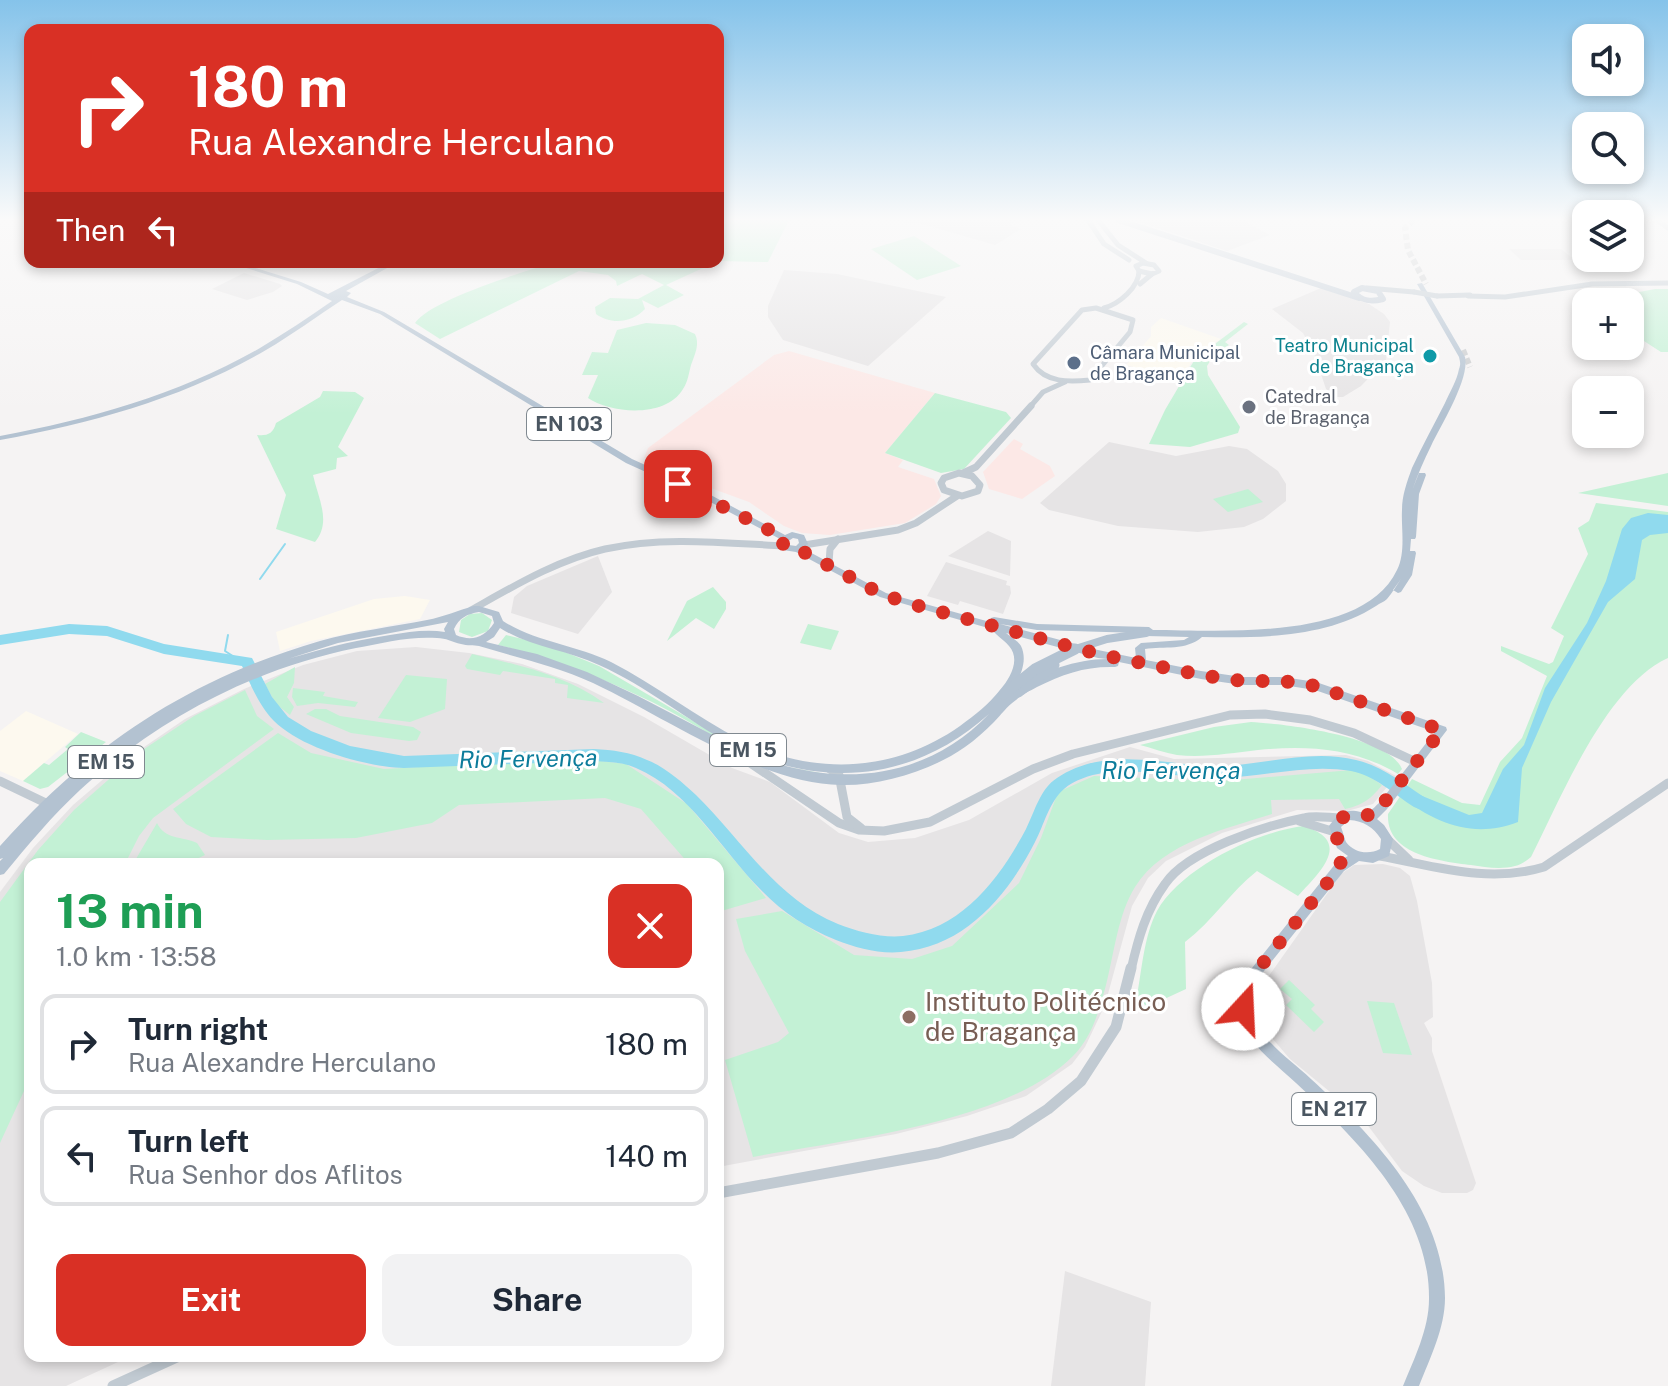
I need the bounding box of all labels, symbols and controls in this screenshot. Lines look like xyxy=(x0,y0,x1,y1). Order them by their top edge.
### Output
map controls xyxy=(1572,24,1644,448)
button: sound xyxy=(1572,24,1644,96)
text: 180 m xyxy=(188,54,348,120)
icon: right xyxy=(56,56,160,160)
button: search xyxy=(1572,112,1644,184)
text: Rua Alexandre Herculano xyxy=(188,121,615,163)
button: layers xyxy=(1572,200,1644,272)
icon: left xyxy=(141,208,185,252)
text: Then xyxy=(56,212,125,248)
button: + xyxy=(1572,288,1644,360)
place label: Teatro Municipal de Bragança xyxy=(1275,335,1414,377)
place label: Câmara Municipal de Bragança xyxy=(1090,342,1240,384)
marker: Teatro Municipal de Bragança xyxy=(1421,347,1439,365)
marker: Câmara Municipal de Bragança xyxy=(1065,354,1083,372)
button: − xyxy=(1572,376,1644,448)
place label: Catedral de Bragança xyxy=(1265,386,1370,428)
marker: Catedral de Bragança xyxy=(1240,398,1258,416)
road number: EN 103 xyxy=(527,408,611,440)
pin xyxy=(644,450,712,518)
icon: arrive xyxy=(656,462,700,506)
road number: EM 15 xyxy=(710,734,786,766)
water label: Rio Fervença xyxy=(458,743,598,773)
road number: EM 15 xyxy=(68,746,144,778)
water label: Rio Fervença xyxy=(1102,756,1240,784)
text: 13 min xyxy=(56,882,204,939)
button: close xyxy=(608,884,692,968)
text: 1.0 km · 13:58 xyxy=(56,941,217,972)
position arrow xyxy=(1201,967,1285,1051)
place label: Instituto Politécnico de Bragança xyxy=(925,986,1166,1047)
marker: Instituto Politécnico de Bragança xyxy=(900,1008,918,1026)
text: Turn right xyxy=(128,1011,268,1047)
icon: right xyxy=(60,1022,104,1066)
text: 180 m xyxy=(605,1026,688,1062)
text: Rua Alexandre Herculano xyxy=(128,1047,436,1078)
road number: EN 217 xyxy=(1292,1093,1376,1125)
text: Turn left xyxy=(128,1123,249,1159)
icon: left xyxy=(60,1134,104,1178)
text: 140 m xyxy=(605,1138,688,1174)
text: Rua Senhor dos Aflitos xyxy=(128,1159,403,1190)
button: Exit xyxy=(56,1254,366,1346)
button: Share xyxy=(382,1254,692,1346)

